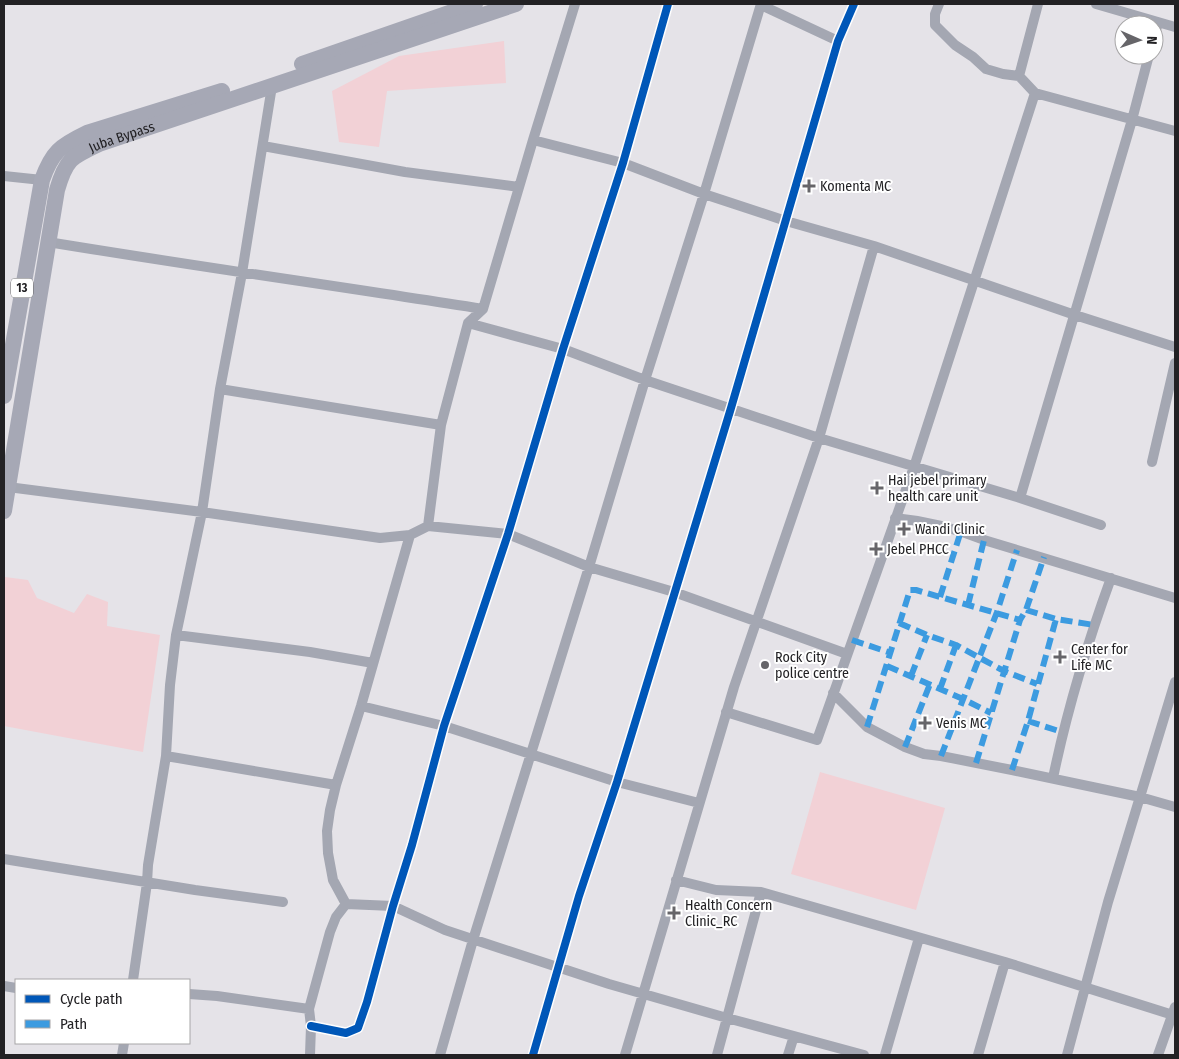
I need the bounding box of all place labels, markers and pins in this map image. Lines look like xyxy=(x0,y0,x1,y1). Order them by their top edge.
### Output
place label: Komenta MC xyxy=(820,178,891,195)
marker: Komenta MC xyxy=(802,179,816,193)
place label: Hai jebel primary health care unit xyxy=(888,472,987,505)
marker: Hai jebel primary health care unit xyxy=(870,481,884,495)
place label: Wandi Clinic xyxy=(915,521,985,538)
marker: Wandi Clinic xyxy=(897,522,911,536)
place label: Jebel PHCC xyxy=(887,541,949,558)
marker: Jebel PHCC xyxy=(869,542,883,556)
place label: Center for Life MC xyxy=(1071,641,1128,674)
place label: Rock City police centre xyxy=(775,649,849,682)
marker: Center for Life MC xyxy=(1053,650,1067,664)
marker: Rock City police centre xyxy=(759,659,771,671)
place label: Venis MC xyxy=(936,715,987,732)
marker: Venis MC xyxy=(918,716,932,730)
place label: Health Concern Clinic_RC xyxy=(685,897,772,930)
marker: Health Concern Clinic_RC xyxy=(667,906,681,920)

